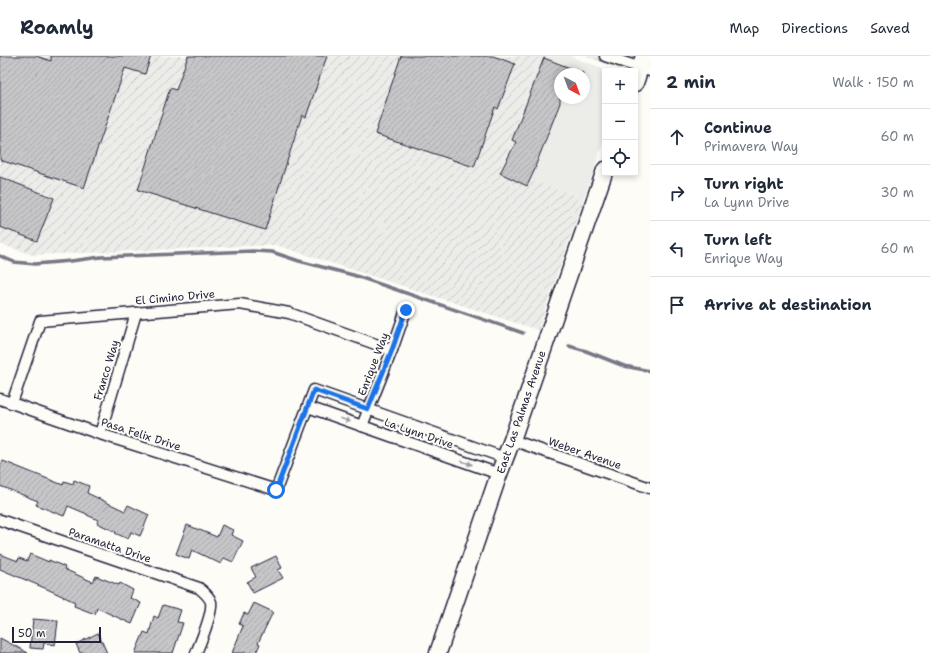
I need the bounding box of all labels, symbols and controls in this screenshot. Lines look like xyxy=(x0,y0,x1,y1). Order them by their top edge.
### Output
text: Roamly xyxy=(20,15,94,40)
text: Map xyxy=(730,19,760,37)
text: Directions xyxy=(782,19,848,37)
text: Saved xyxy=(870,19,910,37)
north arrow xyxy=(554,68,590,104)
map controls xyxy=(602,68,638,176)
button: + xyxy=(602,68,638,104)
text: 2 min xyxy=(666,71,716,93)
text: Walk · 150 m xyxy=(832,74,914,91)
button: − xyxy=(602,104,638,140)
text: Continue xyxy=(704,118,772,138)
icon: ahead xyxy=(666,126,688,148)
text: 60 m xyxy=(881,128,914,145)
text: Primavera Way xyxy=(704,138,798,155)
button: locate xyxy=(602,140,638,176)
text: Turn right xyxy=(704,174,784,194)
icon: right xyxy=(666,182,688,204)
text: 30 m xyxy=(880,184,914,201)
text: La Lynn Drive xyxy=(704,194,790,211)
text: Turn left xyxy=(704,230,772,250)
icon: left xyxy=(666,238,688,260)
text: 60 m xyxy=(881,240,914,257)
text: Enrique Way xyxy=(704,250,783,267)
street label: El Cimino Drive xyxy=(135,287,215,308)
icon: arrive xyxy=(666,294,688,316)
text: Arrive at destination xyxy=(704,295,872,315)
route end xyxy=(397,301,415,319)
street label: Enrique Way xyxy=(354,330,392,398)
street label: Franco Way xyxy=(90,338,123,402)
street label: East Las Palmas Avenue xyxy=(493,349,550,476)
street label: Pasa Felix Drive xyxy=(99,414,183,454)
street label: La Lynn Drive xyxy=(382,415,456,452)
one-way arrow xyxy=(339,417,351,423)
street label: Weber Avenue xyxy=(546,434,623,473)
one-way arrow xyxy=(462,460,474,466)
route start xyxy=(267,481,285,499)
street label: Paramatta Drive xyxy=(66,524,153,567)
scale bar xyxy=(12,625,101,644)
text: 50 m xyxy=(18,626,46,641)

